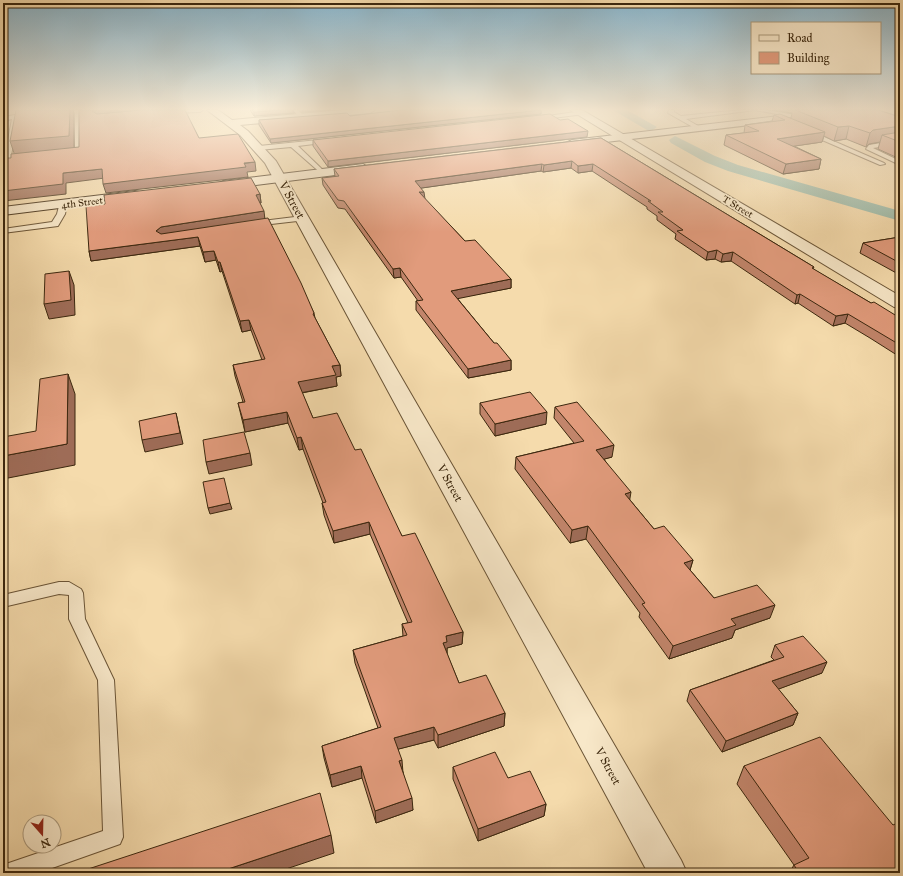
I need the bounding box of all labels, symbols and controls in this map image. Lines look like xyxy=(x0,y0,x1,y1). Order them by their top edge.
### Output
legend xyxy=(751,22,881,74)
text: Road xyxy=(787,31,813,45)
text: Building xyxy=(787,51,830,66)
street label: V Street xyxy=(276,178,308,222)
street label: T Street xyxy=(720,193,755,221)
street label: 4th Street xyxy=(61,194,104,211)
street label: V Street xyxy=(434,461,466,505)
street label: V Street xyxy=(592,744,624,788)
north arrow xyxy=(22,814,62,854)
text: N xyxy=(38,835,52,851)

